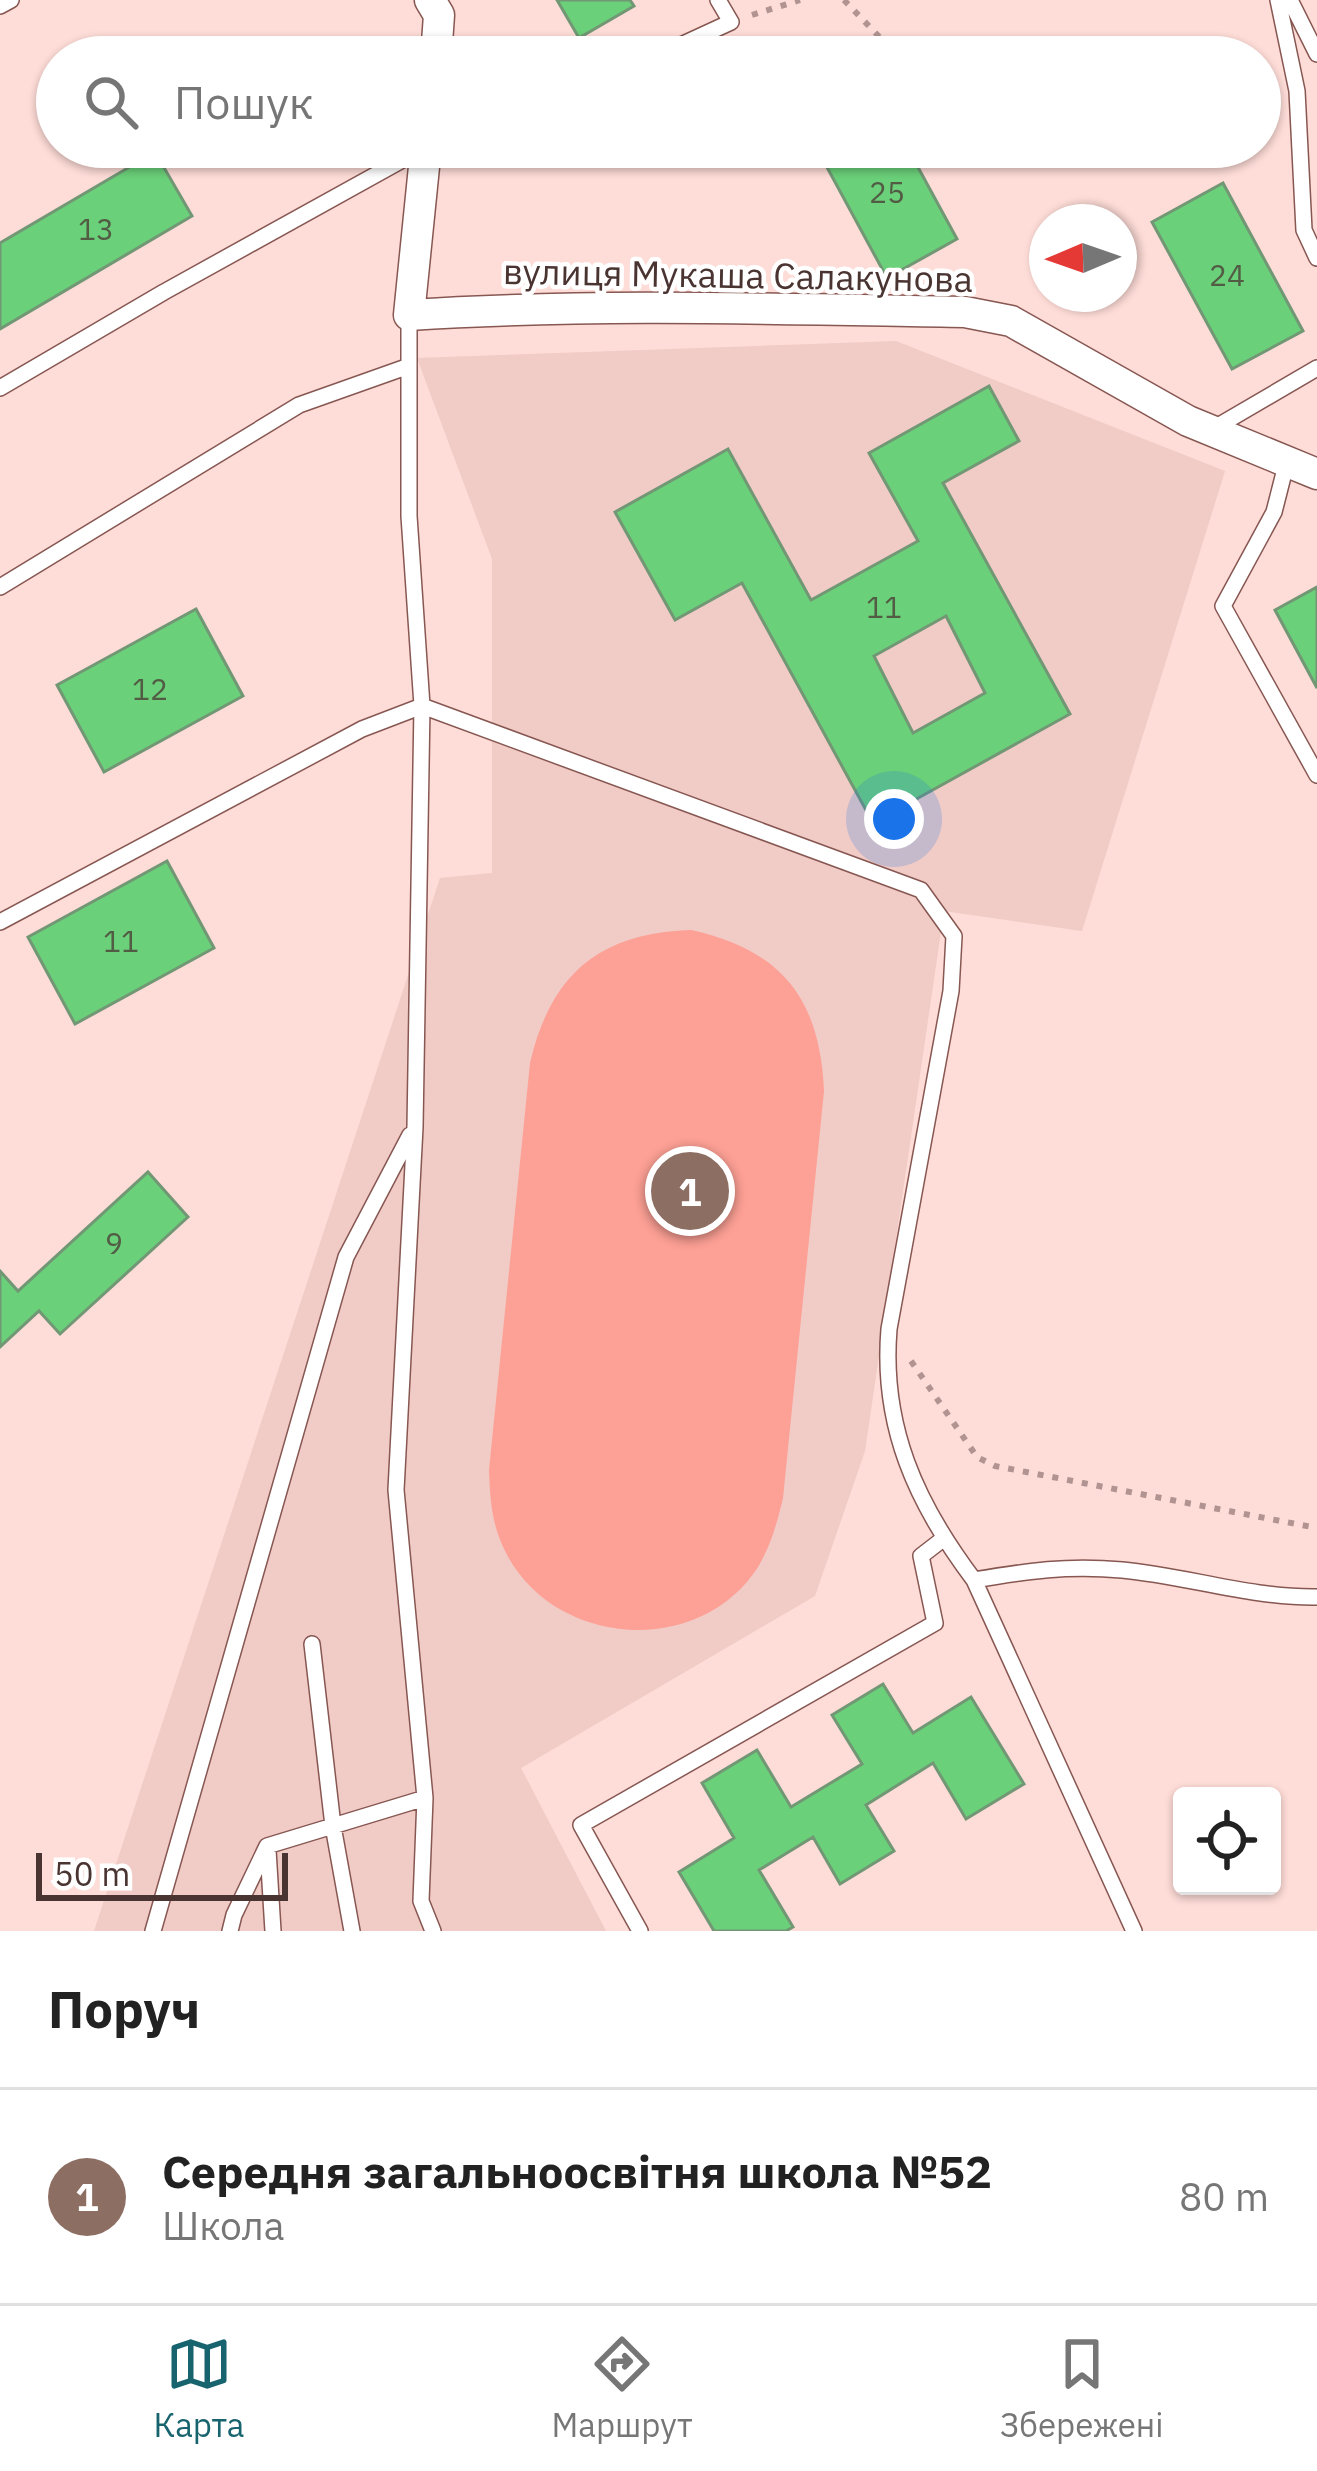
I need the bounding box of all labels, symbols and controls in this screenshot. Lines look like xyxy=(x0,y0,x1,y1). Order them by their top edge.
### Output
search box xyxy=(36,36,1281,168)
icon: search xyxy=(78,69,144,135)
text: Пошук xyxy=(174,73,314,131)
house number: 25 xyxy=(869,172,905,211)
north arrow xyxy=(1029,204,1137,312)
house number: 13 xyxy=(78,209,114,248)
street label: вулиця Мукаша Салакунова xyxy=(503,247,973,302)
house number: 24 xyxy=(1209,255,1245,294)
house number: 11 xyxy=(866,587,902,626)
house number: 12 xyxy=(132,669,168,708)
your location xyxy=(864,789,924,849)
house number: 11 xyxy=(103,921,139,960)
pin: 1 xyxy=(651,1146,729,1236)
house number: 9 xyxy=(105,1223,123,1262)
map controls xyxy=(1173,1787,1281,1895)
button: locate xyxy=(1173,1787,1281,1895)
scale bar xyxy=(36,1847,288,1900)
text: 50 m xyxy=(54,1852,130,1895)
text: Поруч xyxy=(48,1976,200,2042)
text: Середня загальноосвітня школа №52 xyxy=(162,2142,992,2200)
text: 1 xyxy=(75,2171,99,2222)
text: 80 m xyxy=(1179,2171,1269,2222)
text: Школа xyxy=(162,2200,285,2251)
tab: Карта xyxy=(154,2331,244,2446)
tab: Маршрут xyxy=(551,2331,693,2446)
tab: Збережені xyxy=(1000,2331,1163,2446)

